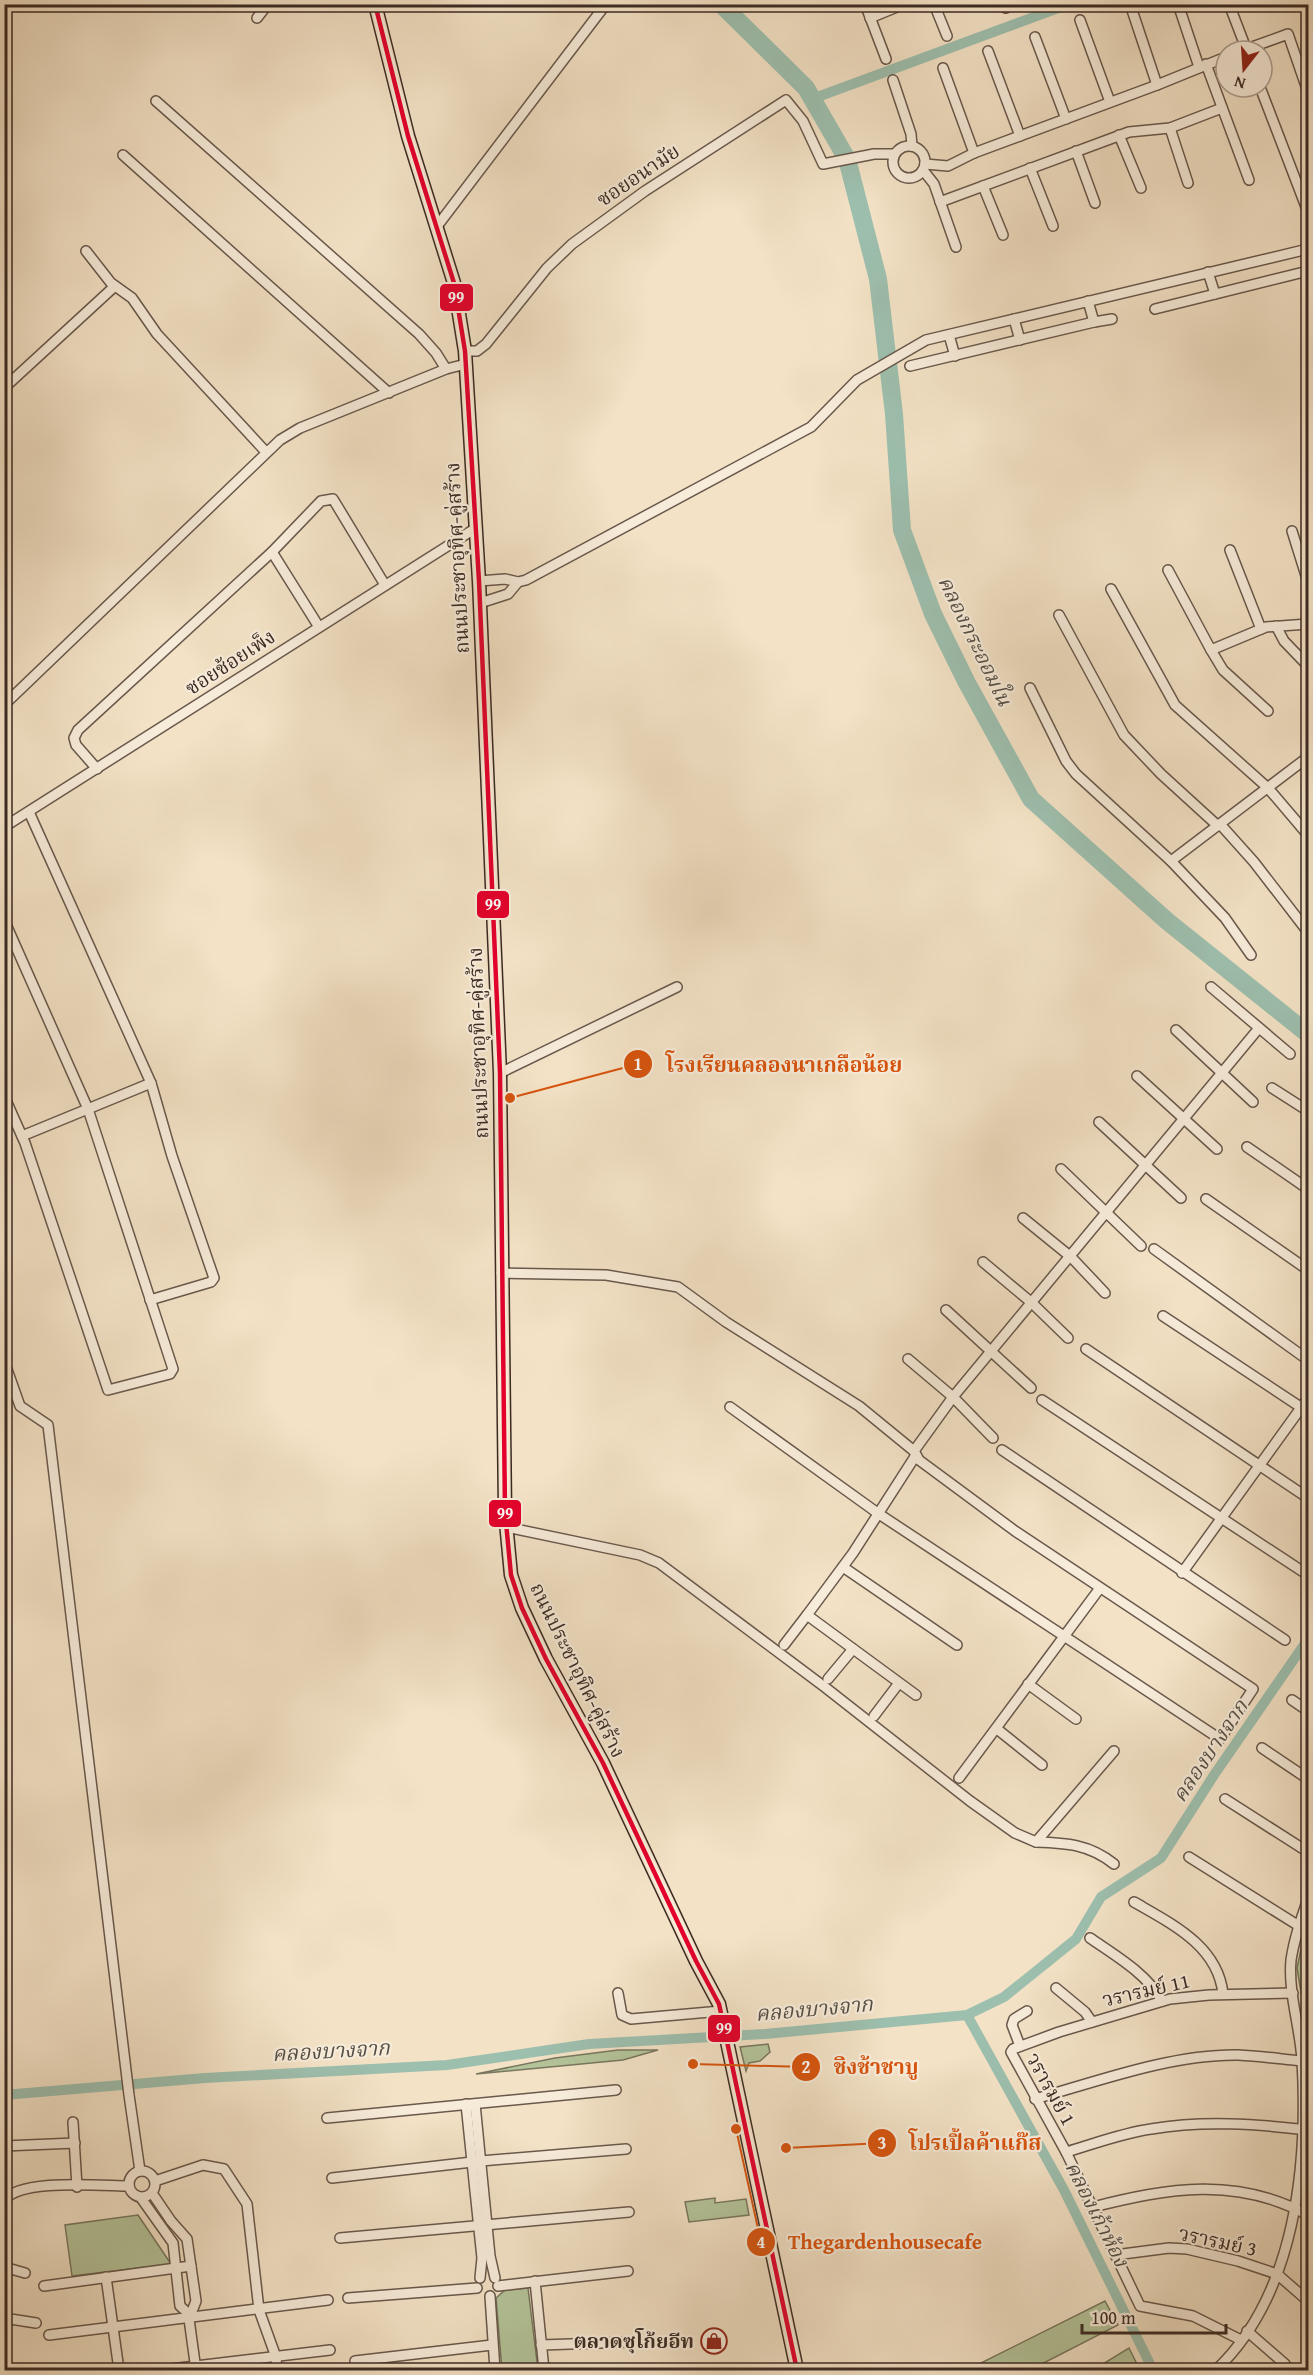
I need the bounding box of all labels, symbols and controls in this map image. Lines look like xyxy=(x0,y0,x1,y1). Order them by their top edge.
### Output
north arrow xyxy=(1214,39,1274,99)
text: N xyxy=(1231,70,1248,96)
street label: ซอยอนามัย xyxy=(590,136,685,213)
line badge: 99 xyxy=(439,283,474,312)
text: 99 xyxy=(448,285,464,309)
street label: ถนนประชาอุทิศ-คู่สร้าง xyxy=(437,462,476,654)
water label: คลองกระออมใน xyxy=(931,570,1020,711)
street label: ซอยช้อยเพ็ง xyxy=(179,622,280,702)
line badge: 99 xyxy=(476,890,510,919)
text: 99 xyxy=(485,892,501,916)
street label: ถนนประชาอุทิศ-คู่สร้าง xyxy=(460,947,495,1139)
callout: โรงเรียนคลองนาเกลือน้อย xyxy=(623,1045,914,1084)
text: โรงเรียนคลองนาเกลือน้อย xyxy=(665,1049,902,1080)
text: 1 xyxy=(633,1050,643,1077)
line badge: 99 xyxy=(488,1499,522,1528)
text: 99 xyxy=(497,1501,513,1525)
street label: ถนนประชาอุทิศ-คู่สร้าง xyxy=(523,1577,633,1762)
water label: คลองบางจาก xyxy=(1164,1692,1256,1808)
street label: วรารมย์ 11 xyxy=(1099,1965,1192,2014)
water label: คลองบางจาก xyxy=(754,1988,875,2029)
line badge: 99 xyxy=(707,2014,741,2043)
text: 99 xyxy=(716,2016,732,2040)
water label: คลองบางจาก xyxy=(271,2032,392,2069)
callout: ชิงช้าชาบู xyxy=(791,2047,930,2086)
street label: วรารมย์ 1 xyxy=(1020,2047,1083,2130)
text: ชิงช้าชาบู xyxy=(834,2051,918,2082)
text: 2 xyxy=(801,2053,811,2080)
callout: โปรเปิ้ลค้าแก๊ส xyxy=(867,2123,1054,2162)
text: โปรเปิ้ลค้าแก๊ส xyxy=(908,2127,1041,2158)
text: 3 xyxy=(877,2129,887,2156)
water label: คลองเก้าห้อง xyxy=(1058,2156,1138,2273)
street label: วรารมย์ 3 xyxy=(1176,2218,1260,2263)
callout: Thegardenhousecafe xyxy=(746,2222,994,2261)
text: Thegardenhousecafe xyxy=(788,2226,982,2257)
text: 4 xyxy=(756,2228,766,2255)
scale bar xyxy=(1082,2297,1226,2335)
text: 100 m xyxy=(1091,2304,1136,2331)
place label: ตลาดซุโก้ยอีท xyxy=(573,2326,694,2355)
shop icon: ตลาดซุโก้ยอีท xyxy=(699,2326,729,2356)

